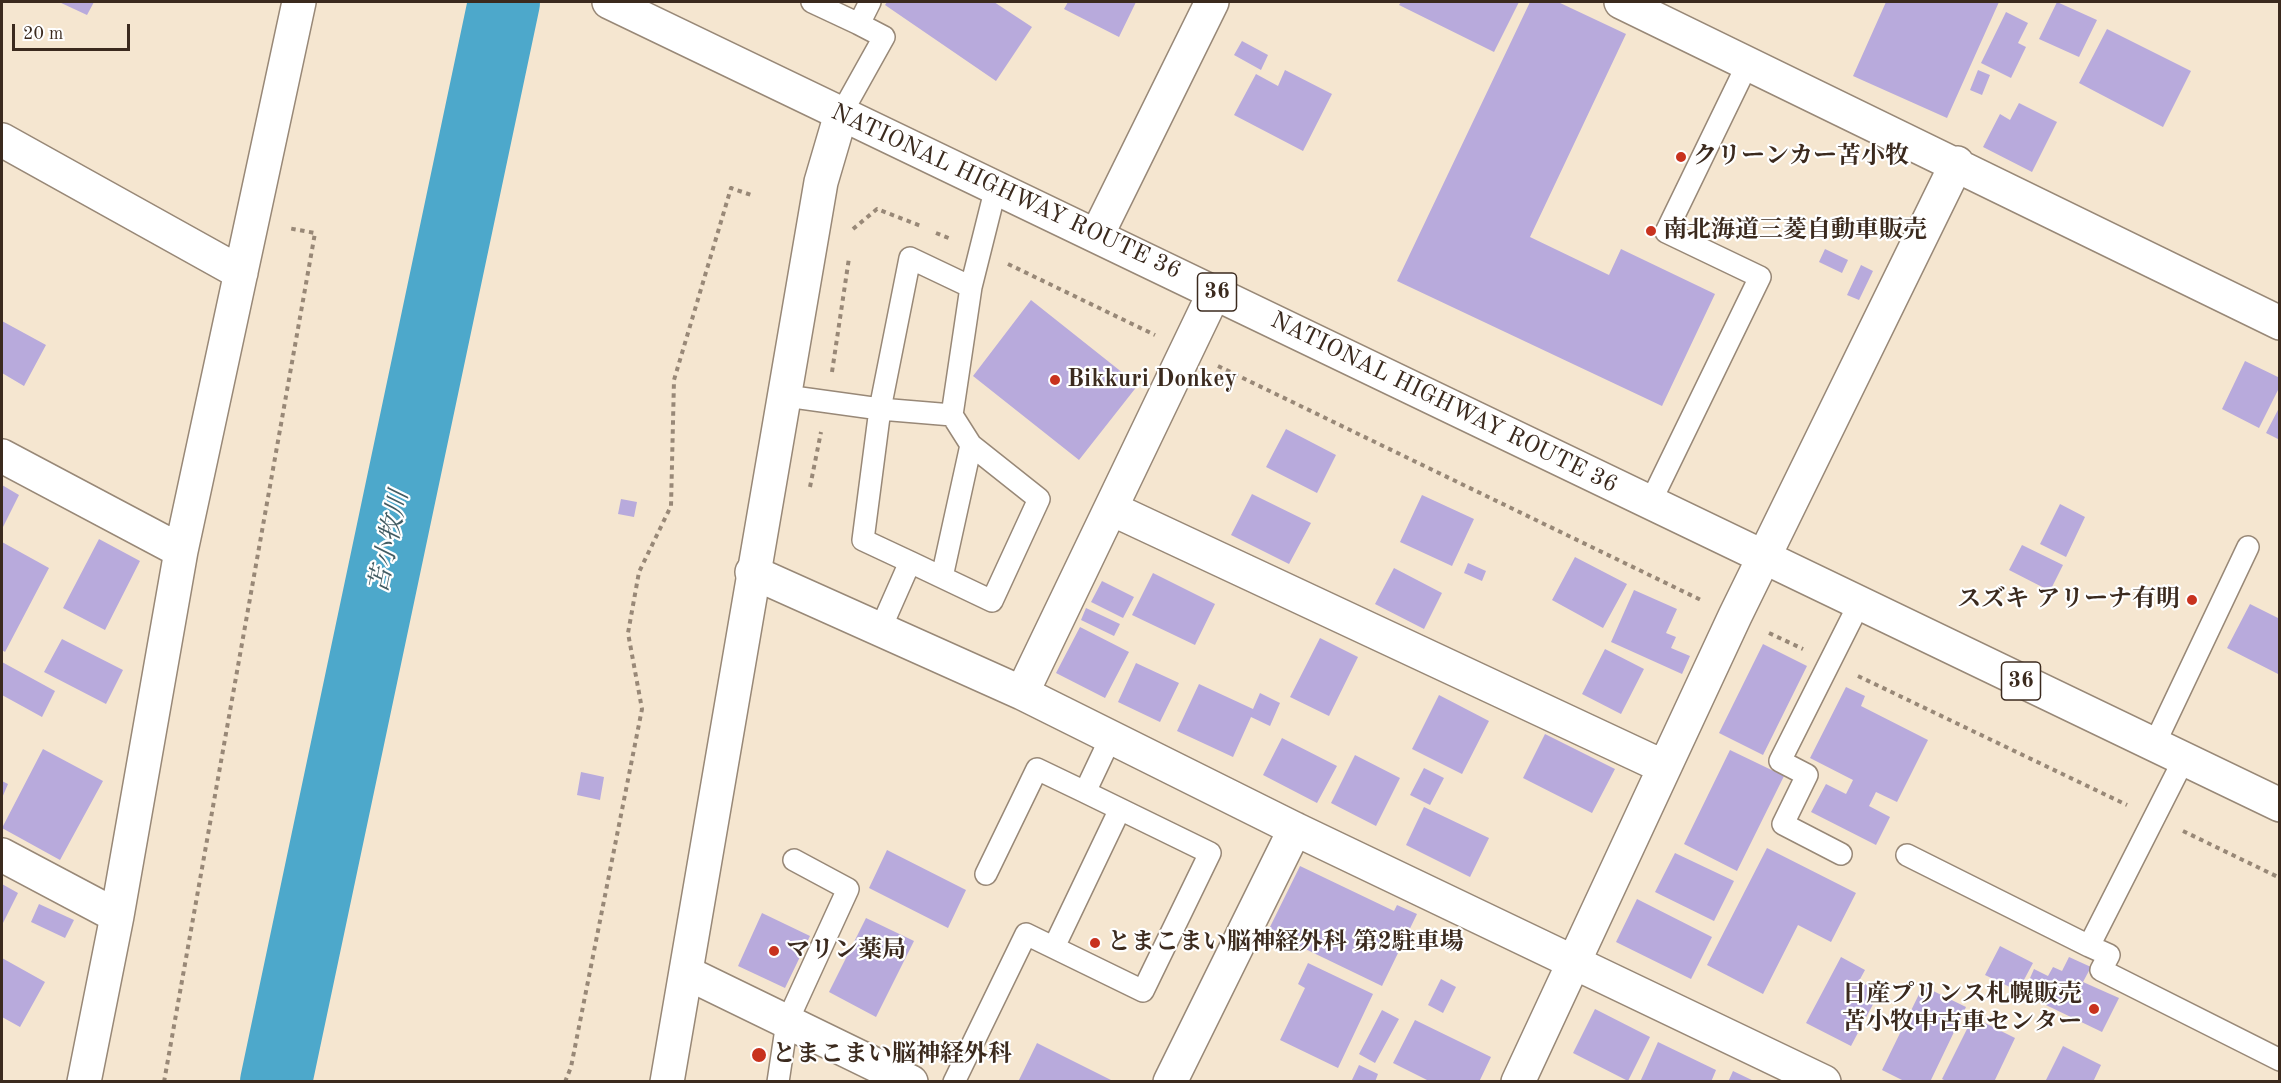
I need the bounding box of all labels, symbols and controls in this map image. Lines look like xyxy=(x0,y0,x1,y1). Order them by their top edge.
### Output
scale bar xyxy=(15,12,134,50)
text: 20 m xyxy=(23,25,63,43)
street label: NATIONAL HIGHWAY ROUTE 36 xyxy=(826,98,1186,286)
place label: クリーンカー苫小牧 xyxy=(1693,143,1909,171)
marker: クリーンカー苫小牧 xyxy=(1674,150,1688,164)
place label: 南北海道三菱自動車販売 xyxy=(1663,217,1927,245)
marker: 南北海道三菱自動車販売 xyxy=(1644,224,1658,238)
road number: 36 xyxy=(1198,273,1236,311)
street label: NATIONAL HIGHWAY ROUTE 36 xyxy=(1266,306,1622,500)
place label: Bikkuri Donkey xyxy=(1067,366,1237,394)
marker: Bikkuri Donkey xyxy=(1048,373,1062,387)
water label: 苫小牧川 xyxy=(364,488,416,596)
place label: スズキ アリーナ有明 xyxy=(1957,586,2180,614)
marker: スズキ アリーナ有明 xyxy=(2185,593,2199,607)
road number: 36 xyxy=(2002,662,2040,700)
place label: とまこまい脳神経外科 第2駐車場 xyxy=(1107,929,1464,957)
marker: とまこまい脳神経外科 第2駐車場 xyxy=(1088,936,1102,950)
place label: マリン薬局 xyxy=(786,937,906,965)
marker: マリン薬局 xyxy=(767,944,781,958)
place label: 日産プリンス札幌販売 苫小牧中古車センター xyxy=(1842,981,2082,1037)
marker: 日産プリンス札幌販売 苫小牧中古車センター xyxy=(2087,1002,2101,1016)
place label: とまこまい脳神経外科 xyxy=(772,1041,1012,1069)
marker: とまこまい脳神経外科 xyxy=(750,1046,768,1064)

